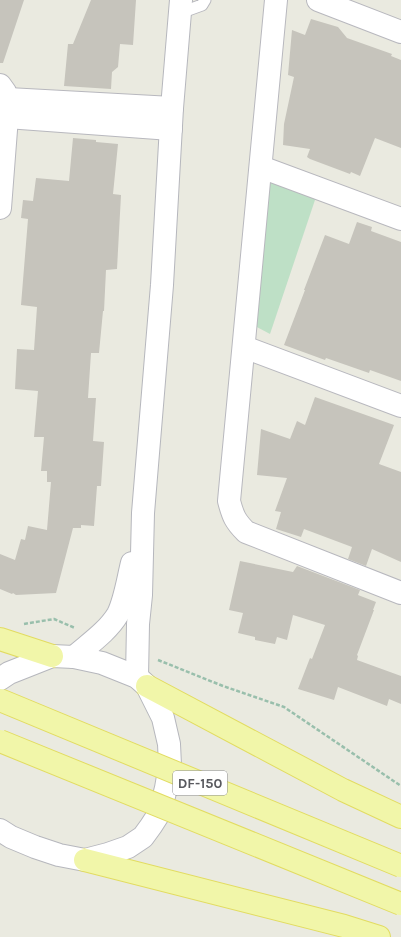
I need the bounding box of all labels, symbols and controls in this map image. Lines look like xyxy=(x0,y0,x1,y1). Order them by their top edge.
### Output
road number: DF-150 xyxy=(173,771,227,795)

